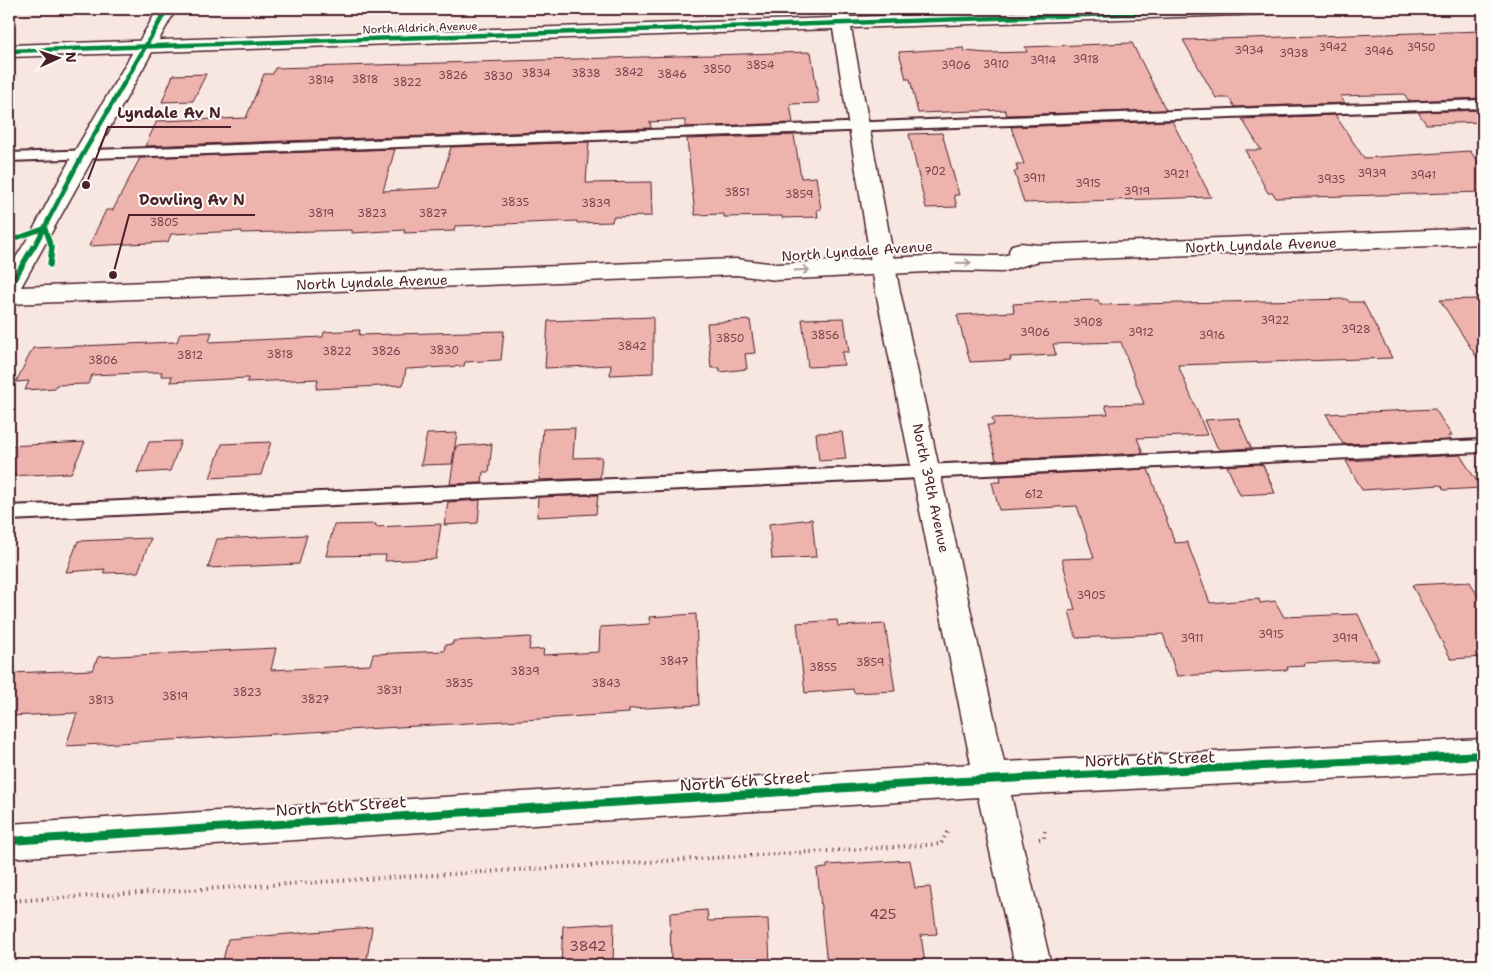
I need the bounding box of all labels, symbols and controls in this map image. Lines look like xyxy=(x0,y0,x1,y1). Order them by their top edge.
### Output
street label: North Aldrich Avenue xyxy=(362,18,478,38)
north arrow xyxy=(32,32,82,82)
house number: 3942 xyxy=(1319,40,1347,55)
house number: 3950 xyxy=(1407,40,1435,55)
house number: 3934 xyxy=(1234,43,1264,58)
house number: 3946 xyxy=(1364,44,1394,59)
house number: 3938 xyxy=(1279,46,1309,61)
text: N xyxy=(62,51,80,63)
house number: 3918 xyxy=(1073,52,1099,67)
house number: 3914 xyxy=(1030,53,1056,68)
house number: 3910 xyxy=(983,57,1009,72)
house number: 3854 xyxy=(745,58,775,73)
house number: 3906 xyxy=(941,58,971,73)
house number: 3850 xyxy=(702,62,732,77)
house number: 3842 xyxy=(614,65,644,80)
house number: 3834 xyxy=(521,66,551,81)
house number: 3838 xyxy=(571,66,601,81)
house number: 3846 xyxy=(657,67,687,82)
house number: 3826 xyxy=(438,68,468,83)
house number: 3830 xyxy=(483,69,513,84)
house number: 3818 xyxy=(352,72,378,87)
house number: 3814 xyxy=(308,73,335,88)
house number: 3822 xyxy=(392,75,422,90)
callout: Lyndale Av N xyxy=(108,97,231,127)
text: Lyndale Av N xyxy=(117,103,221,123)
house number: 702 xyxy=(924,164,946,179)
house number: 3939 xyxy=(1357,166,1387,181)
house number: 3921 xyxy=(1163,167,1189,182)
house number: 3941 xyxy=(1410,168,1436,183)
house number: 3911 xyxy=(1022,171,1046,186)
house number: 3935 xyxy=(1317,172,1345,187)
house number: 3915 xyxy=(1075,176,1101,191)
house number: 3919 xyxy=(1124,184,1150,199)
callout: Dowling Av N xyxy=(129,185,255,215)
house number: 3851 xyxy=(724,185,750,200)
house number: 3859 xyxy=(785,187,813,202)
text: Dowling Av N xyxy=(139,190,245,210)
house number: 3835 xyxy=(501,195,530,210)
house number: 3839 xyxy=(581,196,611,211)
house number: 3819 xyxy=(308,206,334,221)
house number: 3823 xyxy=(357,206,387,221)
house number: 3827 xyxy=(418,206,448,221)
house number: 3805 xyxy=(149,215,179,230)
street label: North Lyndale Avenue xyxy=(1185,233,1337,257)
street label: North Lyndale Avenue xyxy=(781,237,933,265)
one-way arrow xyxy=(956,258,972,268)
one-way arrow xyxy=(794,266,810,275)
street label: North Lyndale Avenue xyxy=(296,270,448,294)
house number: 3922 xyxy=(1260,313,1290,328)
house number: 3908 xyxy=(1073,315,1103,330)
house number: 3928 xyxy=(1341,322,1371,337)
house number: 3906 xyxy=(1020,325,1050,340)
house number: 3912 xyxy=(1128,325,1154,340)
house number: 3856 xyxy=(810,328,840,343)
house number: 3916 xyxy=(1199,328,1225,343)
house number: 3850 xyxy=(715,331,745,346)
house number: 3842 xyxy=(617,339,647,354)
house number: 3830 xyxy=(429,343,459,358)
house number: 3822 xyxy=(322,344,352,359)
house number: 3826 xyxy=(371,344,401,359)
house number: 3818 xyxy=(267,347,293,362)
house number: 3812 xyxy=(177,348,203,363)
house number: 3806 xyxy=(88,353,118,368)
street label: North 39th Avenue xyxy=(908,422,954,554)
house number: 612 xyxy=(1025,487,1043,502)
house number: 3905 xyxy=(1077,588,1106,603)
house number: 3915 xyxy=(1258,627,1284,642)
house number: 3911 xyxy=(1180,631,1204,646)
house number: 3919 xyxy=(1332,631,1358,646)
house number: 3847 xyxy=(659,654,689,669)
house number: 3859 xyxy=(856,655,884,670)
house number: 3855 xyxy=(809,660,837,675)
house number: 3839 xyxy=(510,664,540,679)
house number: 3835 xyxy=(445,676,474,691)
house number: 3843 xyxy=(591,676,621,691)
house number: 3831 xyxy=(376,683,402,698)
house number: 3823 xyxy=(232,685,262,700)
house number: 3819 xyxy=(162,689,188,704)
house number: 3827 xyxy=(300,692,330,707)
house number: 3813 xyxy=(88,693,114,708)
street label: North 6th Street xyxy=(1084,746,1216,772)
street label: North 6th Street xyxy=(679,766,811,796)
street label: North 6th Street xyxy=(275,791,407,821)
house number: 425 xyxy=(870,905,896,923)
house number: 3842 xyxy=(569,937,607,955)

